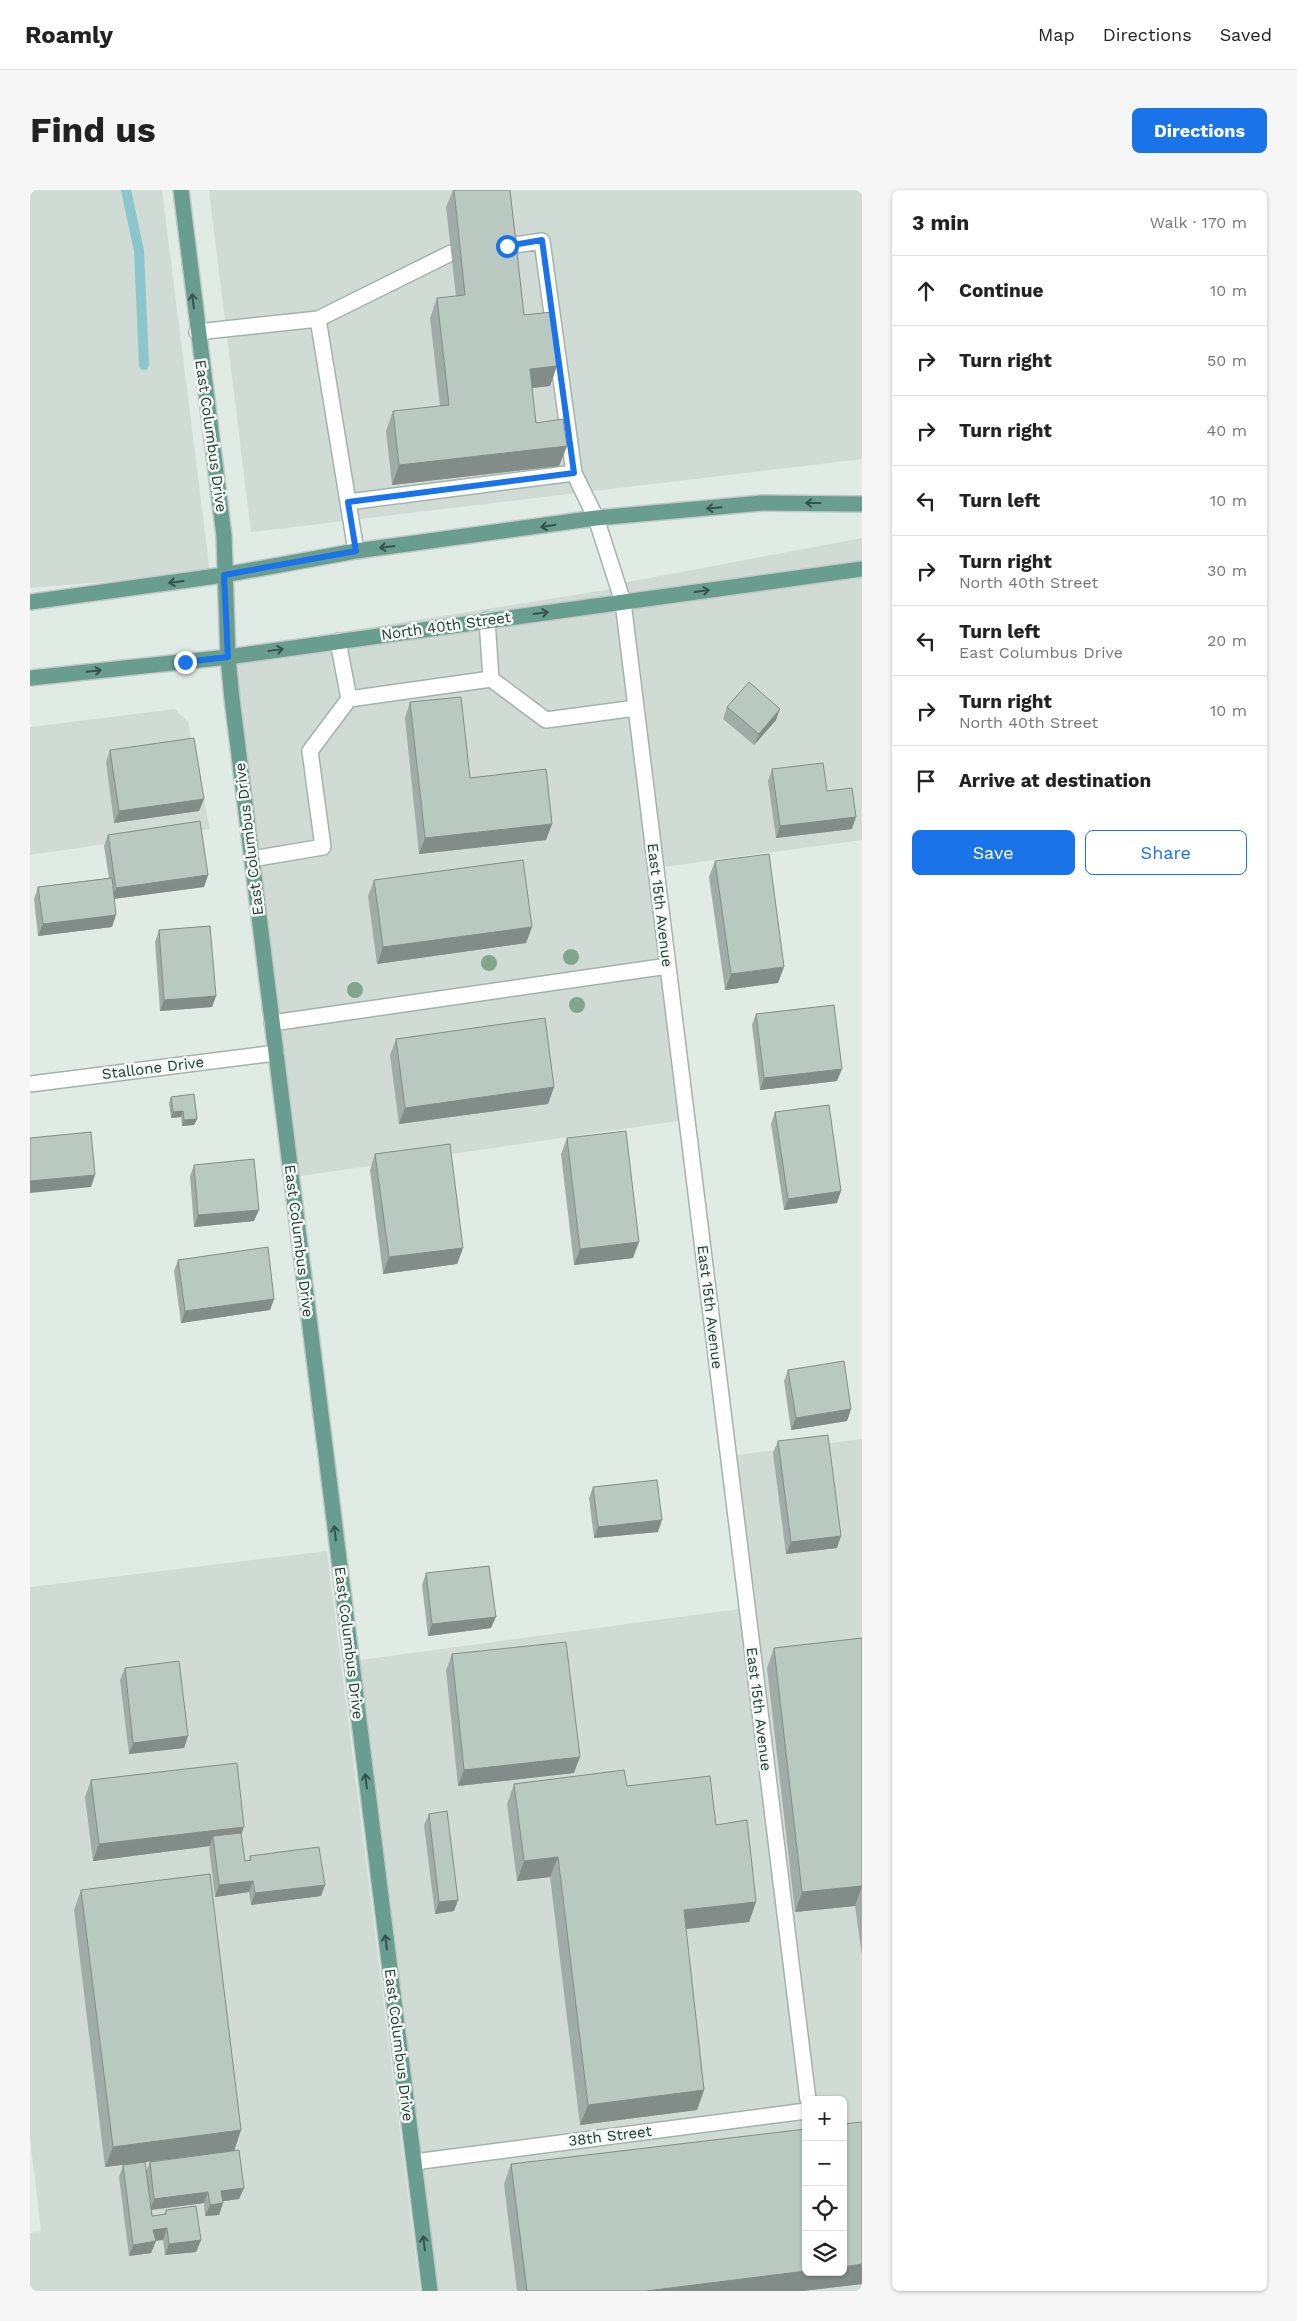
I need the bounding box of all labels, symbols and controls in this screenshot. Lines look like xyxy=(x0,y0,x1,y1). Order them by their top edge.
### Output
text: Roamly xyxy=(25,21,113,49)
text: Map xyxy=(1038,24,1075,45)
text: Directions xyxy=(1103,24,1192,45)
text: Saved xyxy=(1220,24,1272,45)
button: Directions xyxy=(1132,108,1267,153)
text: Find us xyxy=(30,109,156,151)
text: 3 min xyxy=(912,210,969,235)
text: Walk · 170 m xyxy=(1150,213,1247,232)
route start xyxy=(496,235,519,258)
icon: ahead xyxy=(912,277,940,305)
text: Continue xyxy=(959,279,1043,302)
text: 10 m xyxy=(1210,281,1247,300)
one-way arrow xyxy=(188,293,198,309)
icon: right xyxy=(912,347,940,375)
text: Turn right xyxy=(959,349,1052,372)
text: 50 m xyxy=(1207,351,1247,370)
street label: East Columbus Drive xyxy=(191,359,231,513)
icon: right xyxy=(912,417,940,445)
text: Turn right xyxy=(959,419,1052,442)
text: 40 m xyxy=(1207,421,1247,440)
icon: left xyxy=(912,487,940,515)
text: Turn left xyxy=(959,489,1040,512)
text: 10 m xyxy=(1210,491,1247,510)
one-way arrow xyxy=(806,498,822,508)
one-way arrow xyxy=(706,503,722,512)
one-way arrow xyxy=(540,521,556,531)
one-way arrow xyxy=(379,543,395,553)
text: Turn right xyxy=(959,550,1052,573)
icon: right xyxy=(912,557,940,585)
text: 30 m xyxy=(1207,561,1247,580)
text: North 40th Street xyxy=(959,573,1098,592)
one-way arrow xyxy=(169,577,185,587)
one-way arrow xyxy=(693,586,709,596)
street label: North 40th Street xyxy=(380,608,513,644)
one-way arrow xyxy=(532,608,548,618)
text: Turn left xyxy=(959,620,1040,643)
icon: left xyxy=(912,627,940,655)
text: 20 m xyxy=(1207,631,1247,650)
text: East Columbus Drive xyxy=(959,643,1123,662)
one-way arrow xyxy=(267,645,283,655)
route end xyxy=(174,651,197,674)
one-way arrow xyxy=(86,666,102,676)
text: Turn right xyxy=(959,690,1052,713)
icon: right xyxy=(912,697,940,725)
text: 10 m xyxy=(1210,701,1247,720)
text: North 40th Street xyxy=(959,713,1098,732)
street label: East Columbus Drive xyxy=(231,762,267,916)
icon: arrive xyxy=(912,767,940,795)
text: Arrive at destination xyxy=(959,769,1151,792)
button: Save xyxy=(912,830,1075,875)
button: Share xyxy=(1085,830,1247,875)
street label: East 15th Avenue xyxy=(643,842,677,968)
street label: Stallone Drive xyxy=(101,1053,205,1083)
street label: East Columbus Drive xyxy=(281,1164,317,1318)
street label: East 15th Avenue xyxy=(693,1244,727,1370)
one-way arrow xyxy=(330,1525,340,1541)
street label: East Columbus Drive xyxy=(331,1566,367,1720)
street label: East 15th Avenue xyxy=(742,1646,776,1772)
one-way arrow xyxy=(361,1774,371,1790)
one-way arrow xyxy=(381,1935,391,1951)
street label: East Columbus Drive xyxy=(381,1968,417,2122)
map controls xyxy=(802,2096,847,2276)
button: + xyxy=(802,2096,847,2141)
street label: 38th Street xyxy=(567,2122,653,2150)
button: − xyxy=(802,2141,847,2186)
button: locate xyxy=(802,2186,847,2231)
button: layers xyxy=(802,2231,847,2276)
one-way arrow xyxy=(419,2235,429,2251)

